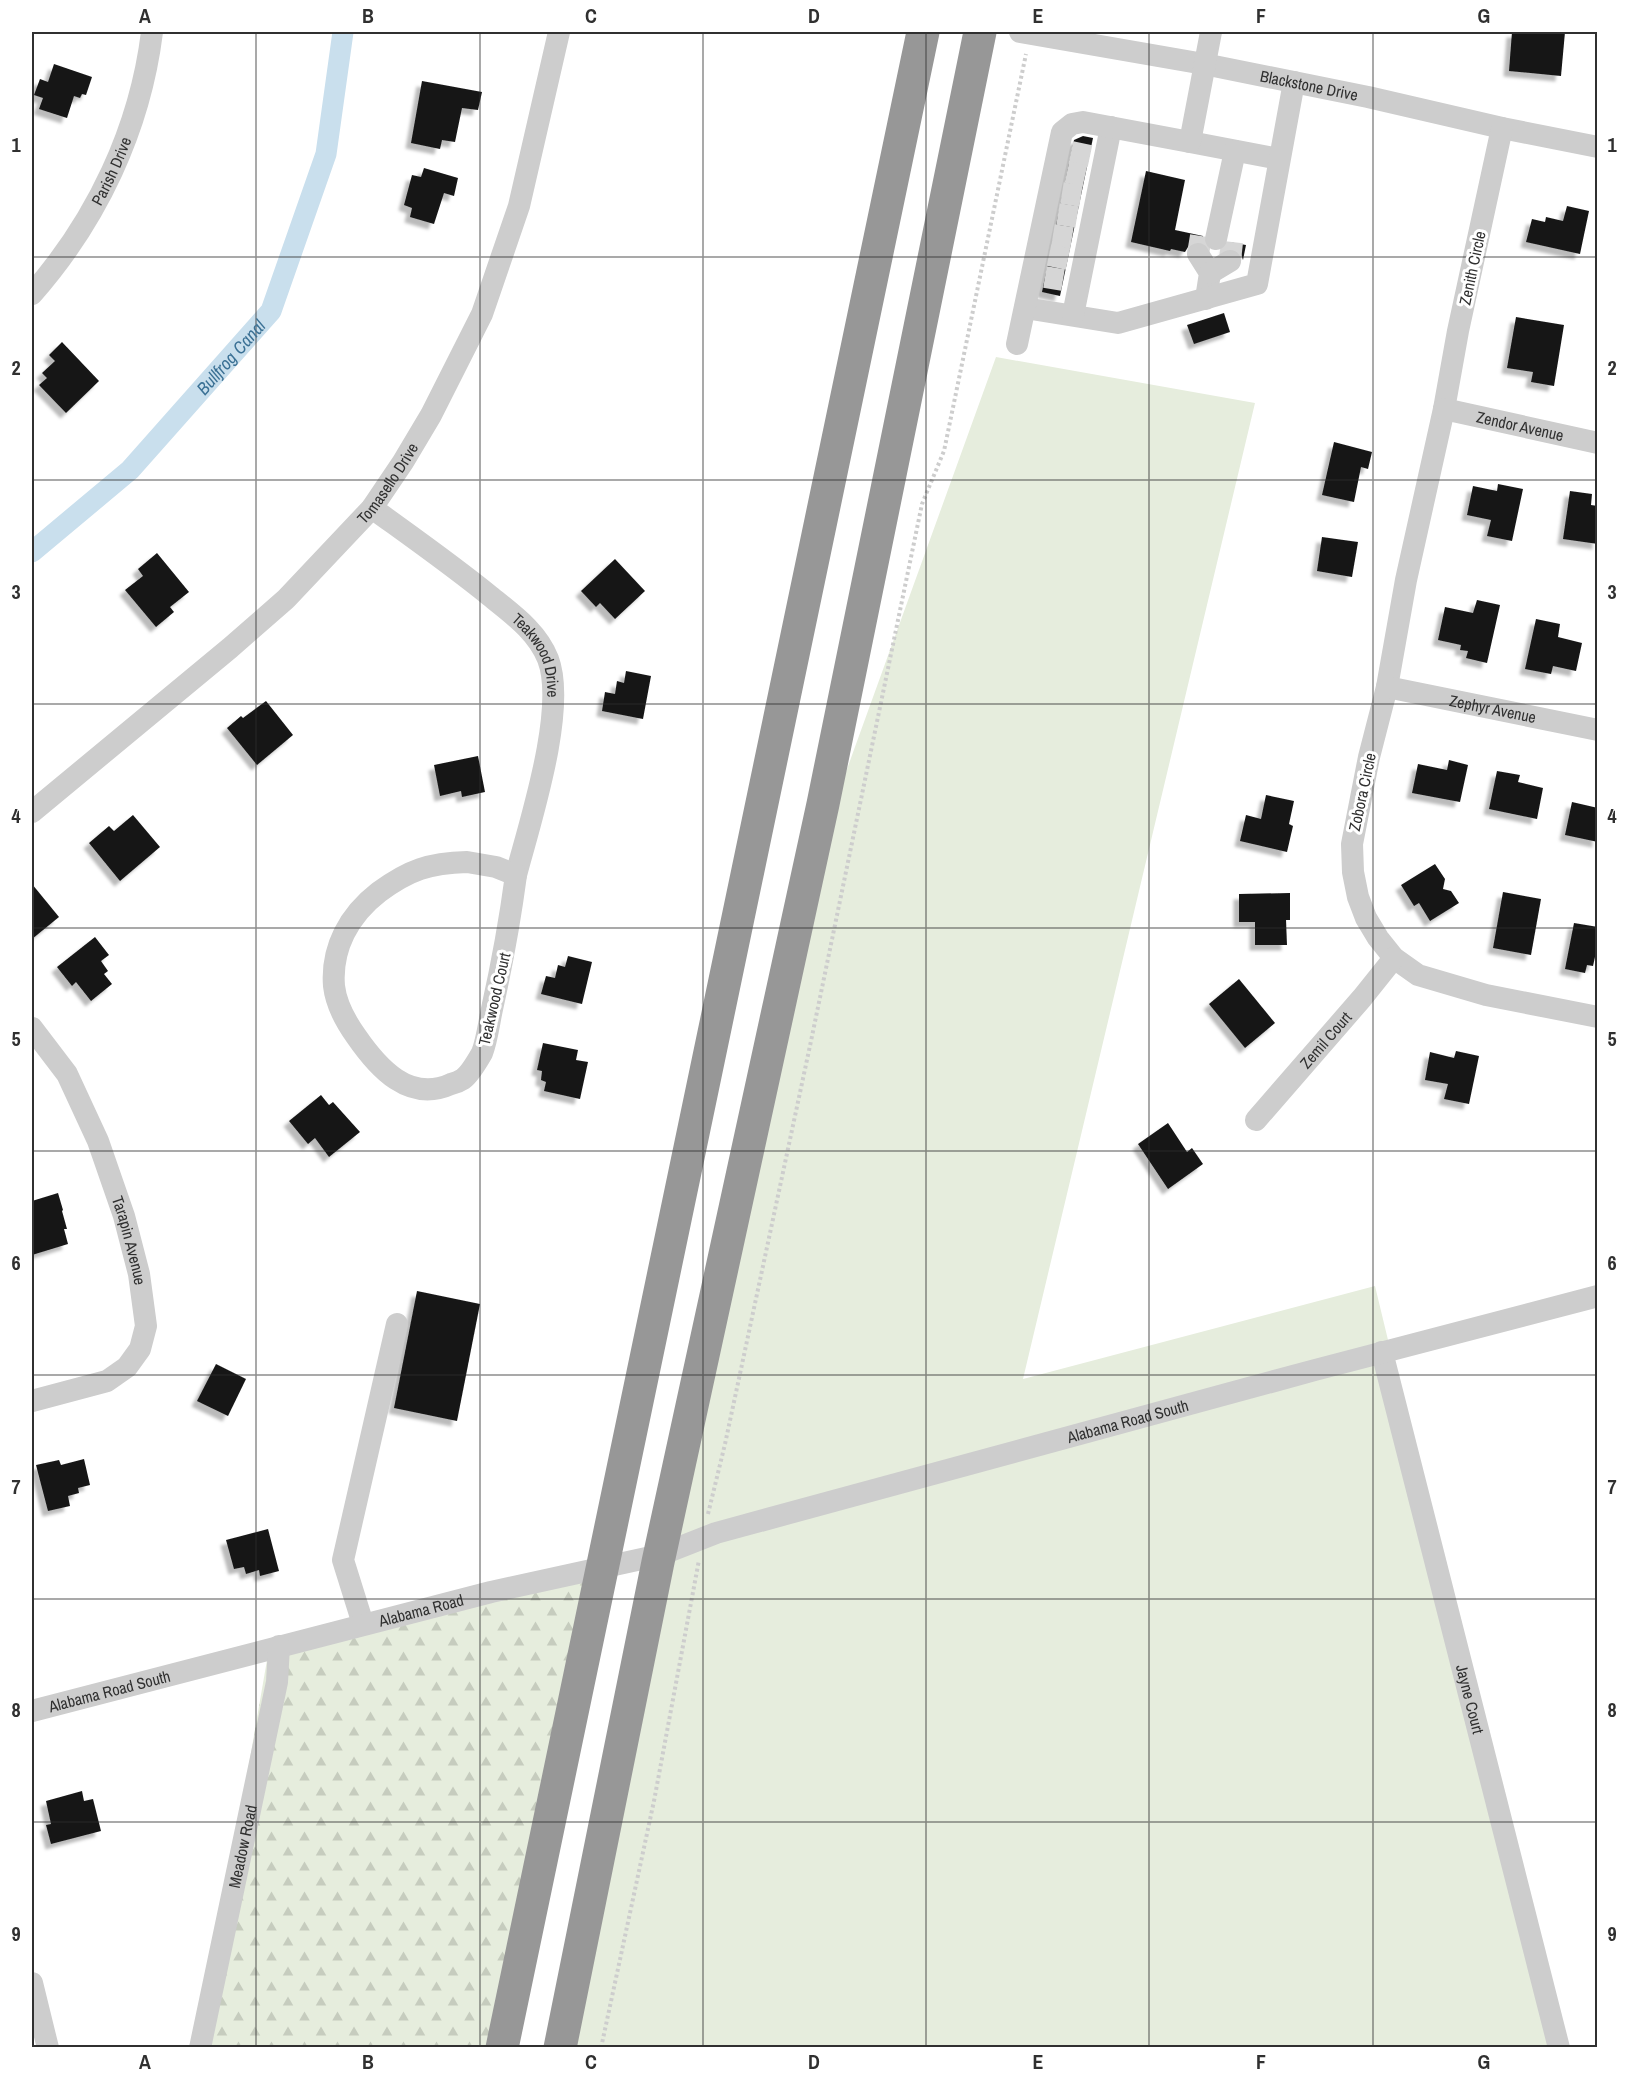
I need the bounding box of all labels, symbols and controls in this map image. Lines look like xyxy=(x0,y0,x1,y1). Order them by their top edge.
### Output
text: A xyxy=(139,2,151,29)
text: B xyxy=(362,2,374,29)
text: C xyxy=(585,2,597,29)
text: D xyxy=(808,2,820,29)
text: E xyxy=(1033,2,1044,29)
text: F xyxy=(1256,2,1266,29)
text: G xyxy=(1478,2,1490,29)
street label: Blackstone Drive xyxy=(1258,65,1360,106)
text: 1 xyxy=(11,131,21,158)
text: 1 xyxy=(1607,131,1617,158)
street label: Parish Drive xyxy=(86,134,136,209)
street label: Zenith Circle xyxy=(1453,229,1491,307)
water label: Bullfrog Canal xyxy=(190,313,271,400)
text: 2 xyxy=(11,354,21,381)
text: 2 xyxy=(1607,354,1617,381)
street label: Zendor Avenue xyxy=(1474,406,1566,446)
street label: Tomasello Drive xyxy=(352,438,423,528)
text: 3 xyxy=(11,578,21,605)
text: 3 xyxy=(1607,578,1617,605)
street label: Teakwood Drive xyxy=(507,608,564,698)
street label: Zephyr Avenue xyxy=(1447,689,1538,728)
street label: Zobora Circle xyxy=(1343,751,1381,833)
text: 4 xyxy=(11,802,21,829)
text: 4 xyxy=(1607,802,1617,829)
street label: Teakwood Court xyxy=(473,950,515,1048)
street label: Zemil Court xyxy=(1295,1007,1357,1073)
text: 5 xyxy=(11,1025,21,1052)
text: 5 xyxy=(1607,1025,1617,1052)
street label: Tarapin Avenue xyxy=(107,1193,151,1286)
text: 6 xyxy=(11,1249,21,1276)
text: 6 xyxy=(1607,1249,1617,1276)
street label: Alabama Road South xyxy=(1064,1394,1191,1448)
text: 7 xyxy=(11,1473,21,1500)
text: 7 xyxy=(1607,1473,1617,1500)
street label: Alabama Road xyxy=(375,1589,466,1632)
street label: Jayne Court xyxy=(1451,1662,1490,1736)
street label: Alabama Road South xyxy=(45,1665,173,1717)
text: 8 xyxy=(11,1696,21,1723)
text: 8 xyxy=(1607,1696,1617,1723)
street label: Meadow Road xyxy=(223,1803,262,1890)
text: 9 xyxy=(11,1920,21,1947)
text: 9 xyxy=(1607,1920,1617,1947)
text: A xyxy=(139,2048,151,2075)
text: B xyxy=(362,2048,374,2075)
text: C xyxy=(585,2048,597,2075)
text: D xyxy=(808,2048,820,2075)
text: E xyxy=(1033,2048,1044,2075)
text: F xyxy=(1256,2048,1266,2075)
text: G xyxy=(1478,2048,1490,2075)

